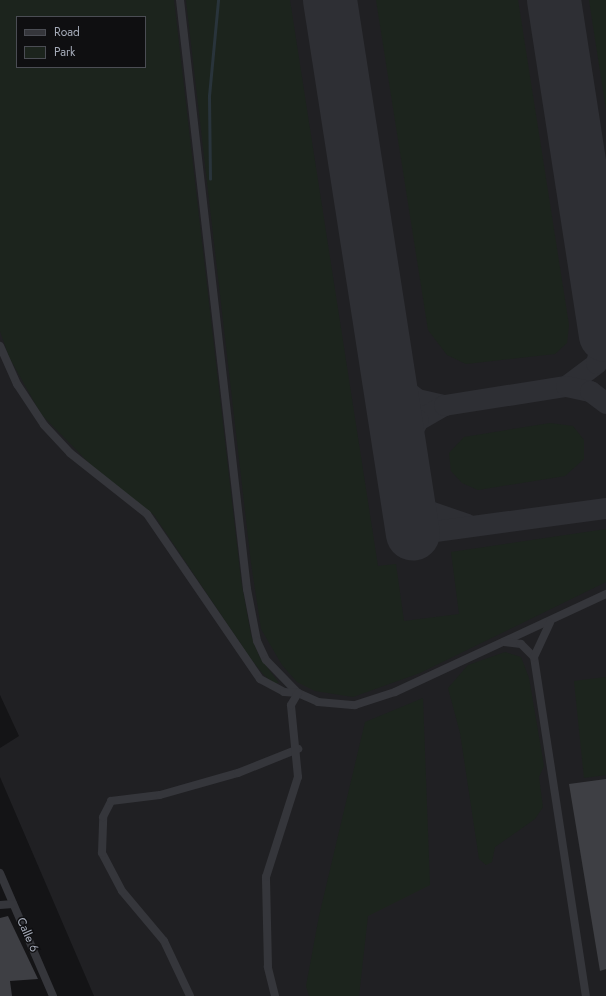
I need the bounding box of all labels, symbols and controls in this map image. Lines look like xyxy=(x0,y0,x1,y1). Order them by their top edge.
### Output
legend xyxy=(16,16,146,68)
text: Road xyxy=(54,23,80,41)
text: Park xyxy=(54,43,75,61)
street label: Calle 6 xyxy=(13,916,41,954)

